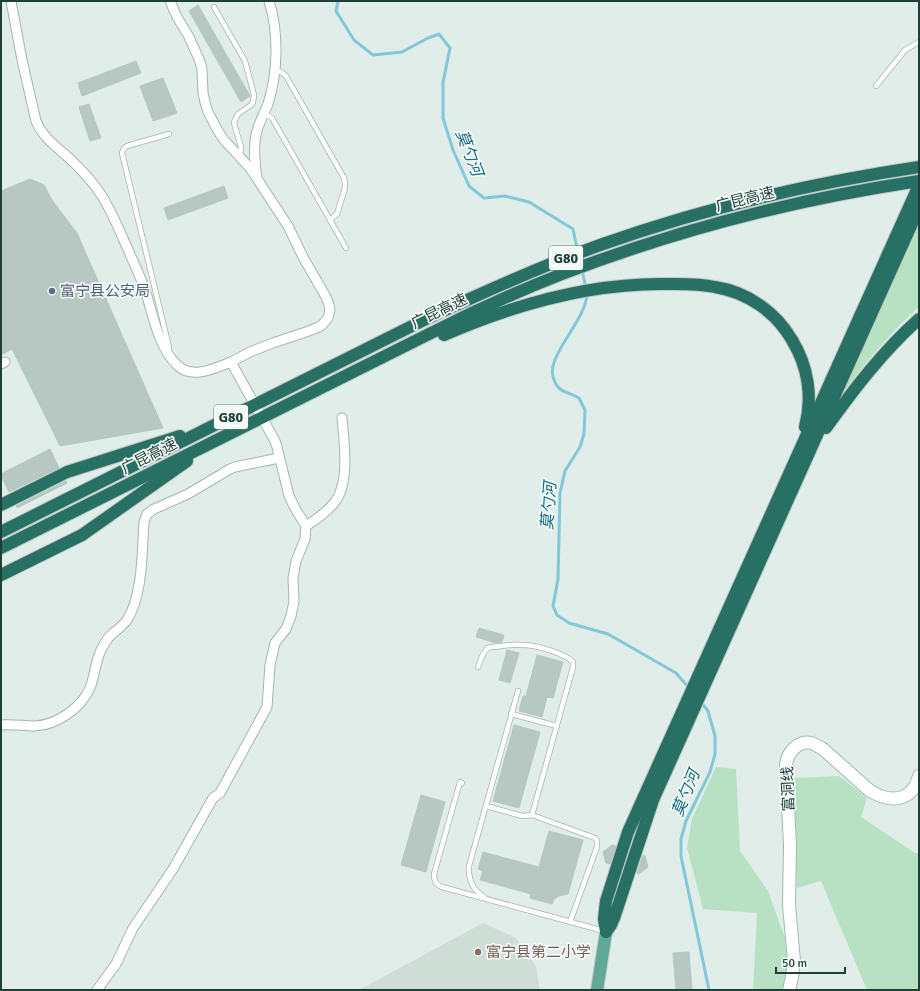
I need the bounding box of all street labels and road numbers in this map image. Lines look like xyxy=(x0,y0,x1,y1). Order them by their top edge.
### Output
street label: 广昆高速 xyxy=(714,183,776,215)
road number: G80 xyxy=(549,246,583,270)
street label: 广昆高速 xyxy=(408,290,470,332)
road number: G80 xyxy=(214,405,248,429)
street label: 广昆高速 xyxy=(118,434,180,478)
street label: 富洞线 xyxy=(778,766,798,812)

